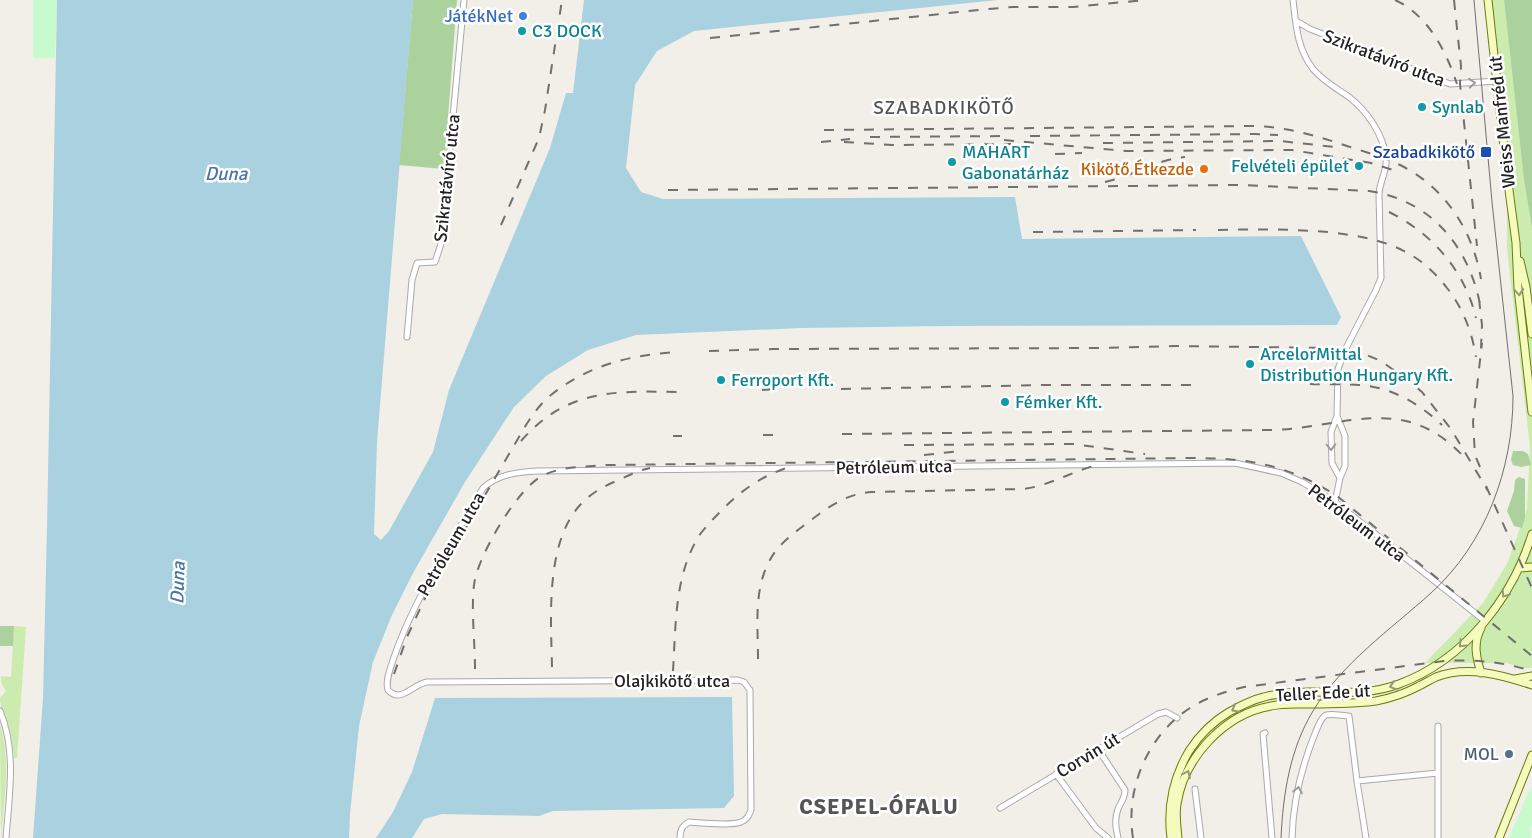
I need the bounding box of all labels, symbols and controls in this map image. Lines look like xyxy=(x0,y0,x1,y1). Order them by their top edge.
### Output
place label: JátékNet xyxy=(445,5,513,27)
marker: JátékNet xyxy=(517,10,529,22)
place label: C3 DOCK xyxy=(532,20,602,42)
marker: C3 DOCK xyxy=(516,25,528,37)
street label: Szikratávíró utca xyxy=(1320,25,1448,91)
street label: Weiss Manfréd út xyxy=(1484,55,1520,189)
one-way arrow xyxy=(1468,77,1476,88)
district label: SZABADKIKÖTŐ xyxy=(873,96,1015,120)
place label: Synlab xyxy=(1432,96,1484,118)
marker: Synlab xyxy=(1416,101,1428,113)
street label: Szikratávíró utca xyxy=(429,113,465,243)
place label: MAHART Gabonatárház xyxy=(962,141,1069,184)
place label: Szabadkikötő xyxy=(1373,141,1475,163)
marker: Szabadkikötő xyxy=(1479,145,1493,159)
place label: Felvételi épület xyxy=(1231,155,1349,177)
marker: MAHART Gabonatárház xyxy=(946,156,958,168)
place label: Kikötő Étkezde xyxy=(1081,158,1194,180)
marker: Felvételi épület xyxy=(1353,160,1365,172)
water label: Duna xyxy=(205,162,249,186)
marker: Kikötő Étkezde xyxy=(1198,163,1210,175)
one-way arrow xyxy=(1513,288,1524,296)
place label: ArcelorMittal Distribution Hungary Kft. xyxy=(1260,343,1453,386)
marker: ArcelorMittal Distribution Hungary Kft. xyxy=(1244,358,1256,370)
place label: Ferroport Kft. xyxy=(731,369,834,391)
marker: Ferroport Kft. xyxy=(715,374,727,386)
place label: Fémker Kft. xyxy=(1015,391,1103,413)
marker: Fémker Kft. xyxy=(999,396,1011,408)
one-way arrow xyxy=(1326,444,1337,452)
street label: Petróleum utca xyxy=(836,455,952,479)
street label: Petróleum utca xyxy=(1304,479,1410,567)
street label: Petróleum utca xyxy=(412,488,490,600)
water label: Duna xyxy=(165,560,191,605)
one-way arrow xyxy=(1502,588,1511,597)
one-way arrow xyxy=(1459,638,1468,647)
street label: Olajkikötő utca xyxy=(614,670,730,692)
street label: Teller Ede út xyxy=(1275,680,1371,706)
one-way arrow xyxy=(1390,680,1398,690)
one-way arrow xyxy=(1231,703,1240,713)
street label: Corvin út xyxy=(1052,728,1124,782)
place label: MOL xyxy=(1463,743,1499,765)
marker: MOL xyxy=(1503,748,1515,760)
one-way arrow xyxy=(1180,770,1190,779)
one-way arrow xyxy=(1292,785,1303,794)
district label: CSEPEL-ÓFALU xyxy=(799,793,959,820)

